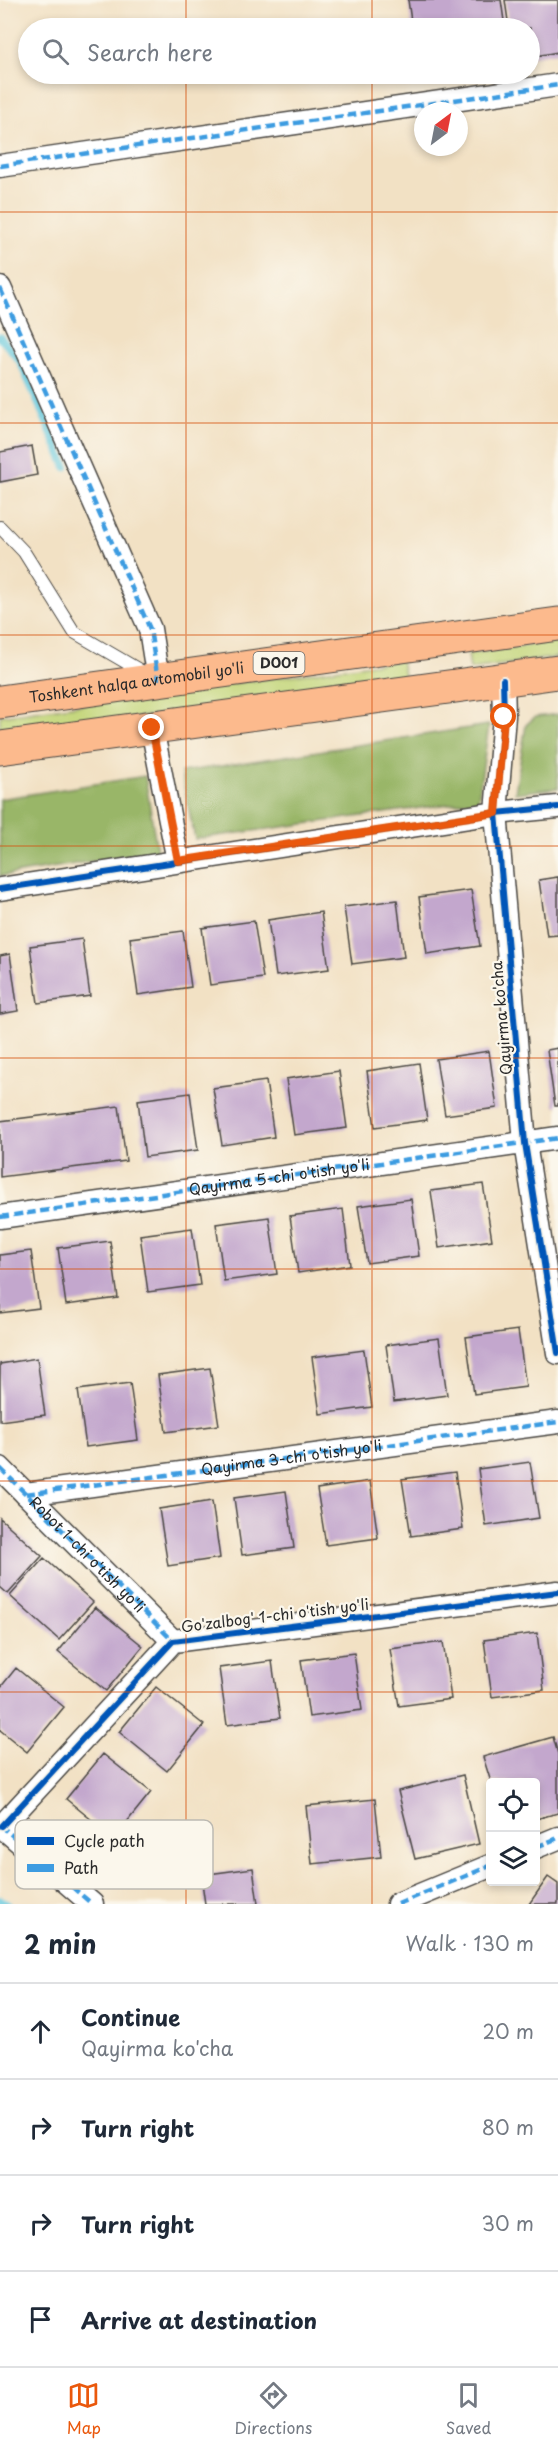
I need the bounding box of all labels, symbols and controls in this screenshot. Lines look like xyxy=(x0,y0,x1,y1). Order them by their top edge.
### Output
search box xyxy=(18,18,540,84)
icon: search xyxy=(39,35,72,68)
text: Search here xyxy=(87,35,213,68)
north arrow xyxy=(414,102,468,156)
road number: D001 xyxy=(254,652,304,674)
street label: Toshkent halqa avtomobil yo'li xyxy=(28,655,245,708)
route start xyxy=(490,703,516,729)
route end xyxy=(138,714,164,740)
street label: Qayirma ko'cha xyxy=(484,960,517,1076)
street label: Qayirma 5-chi o'tish yo'li xyxy=(187,1152,371,1200)
street label: Qayirma 3-chi o'tish yo'li xyxy=(200,1433,383,1480)
street label: Robot 1-chi o'tish yo'li xyxy=(25,1491,151,1617)
street label: Go'zalbog' 1-chi o'tish yo'li xyxy=(180,1592,370,1637)
map controls xyxy=(486,1778,540,1886)
button: locate xyxy=(486,1778,540,1832)
legend xyxy=(15,1820,213,1889)
text: Cycle path xyxy=(64,1828,145,1852)
button: layers xyxy=(486,1832,540,1886)
text: Path xyxy=(64,1855,99,1879)
text: 2 min xyxy=(24,1924,97,1963)
text: Walk · 130 m xyxy=(406,1928,534,1958)
text: Continue xyxy=(81,2000,180,2033)
icon: ahead xyxy=(24,2015,57,2048)
text: 20 m xyxy=(482,2016,534,2046)
text: Qayirma ko'cha xyxy=(81,2033,233,2063)
icon: right xyxy=(24,2111,57,2144)
text: Turn right xyxy=(81,2111,194,2144)
text: 80 m xyxy=(482,2112,534,2142)
icon: right xyxy=(24,2207,57,2240)
text: Turn right xyxy=(81,2207,194,2240)
text: 30 m xyxy=(481,2208,534,2238)
icon: arrive xyxy=(24,2303,57,2336)
text: Arrive at destination xyxy=(81,2303,317,2336)
tab: Map xyxy=(67,2379,101,2439)
tab: Directions xyxy=(234,2379,312,2439)
tab: Saved xyxy=(446,2379,491,2439)

